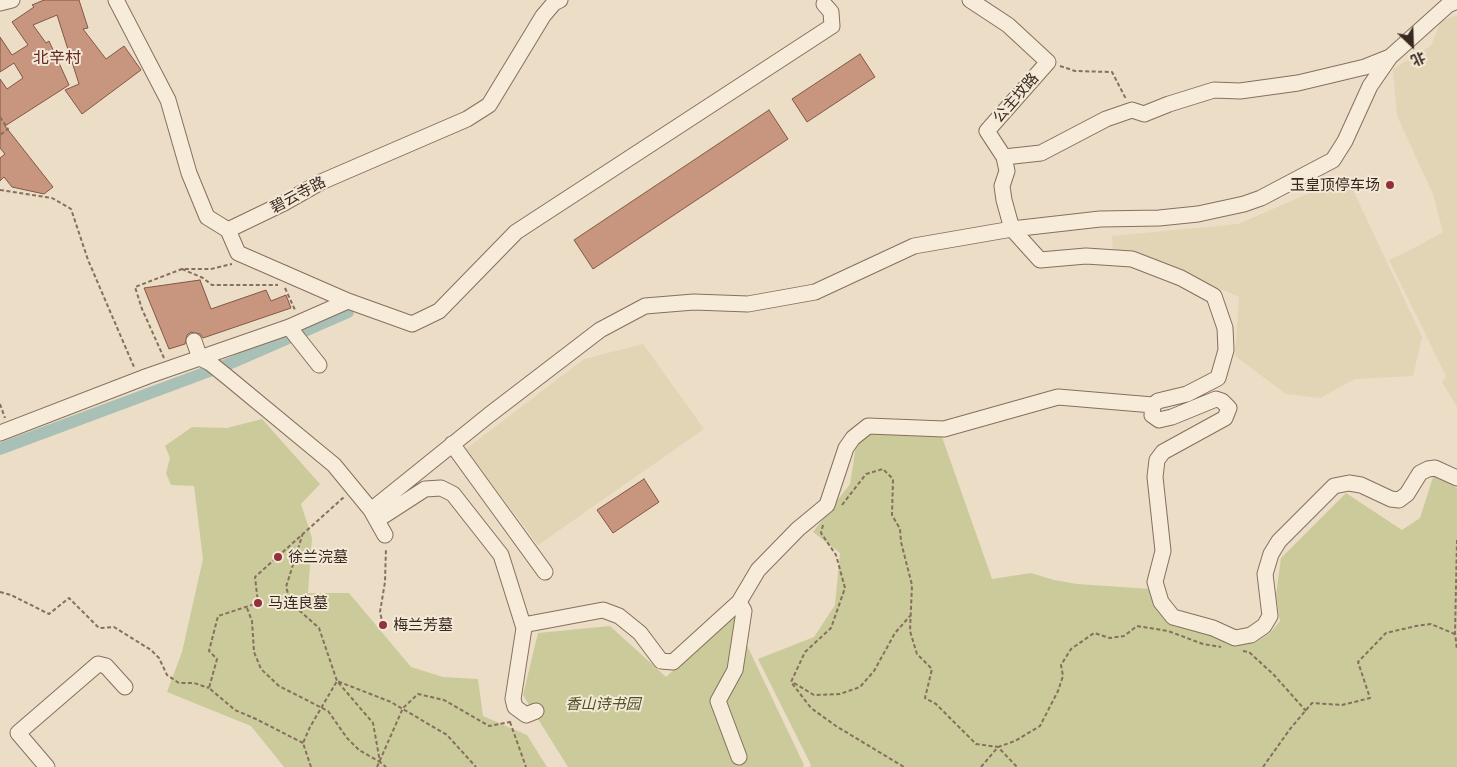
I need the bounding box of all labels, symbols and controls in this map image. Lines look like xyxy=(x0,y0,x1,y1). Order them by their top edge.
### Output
north arrow xyxy=(1387,20,1437,70)
district label: 北辛村 xyxy=(33,48,81,68)
text: 北 xyxy=(1408,49,1428,69)
street label: 公主坟路 xyxy=(990,69,1042,127)
street label: 碧云寺路 xyxy=(267,173,329,217)
place label: 玉皇顶停车场 xyxy=(1290,176,1380,194)
marker: 玉皇顶停车场 xyxy=(1384,179,1396,191)
place label: 徐兰浣墓 xyxy=(288,548,348,566)
marker: 徐兰浣墓 xyxy=(272,551,284,563)
place label: 马连良墓 xyxy=(268,594,328,612)
marker: 马连良墓 xyxy=(252,597,264,609)
place label: 梅兰芳墓 xyxy=(393,616,453,634)
marker: 梅兰芳墓 xyxy=(377,619,389,631)
park label: 香山诗书园 xyxy=(566,695,640,713)

